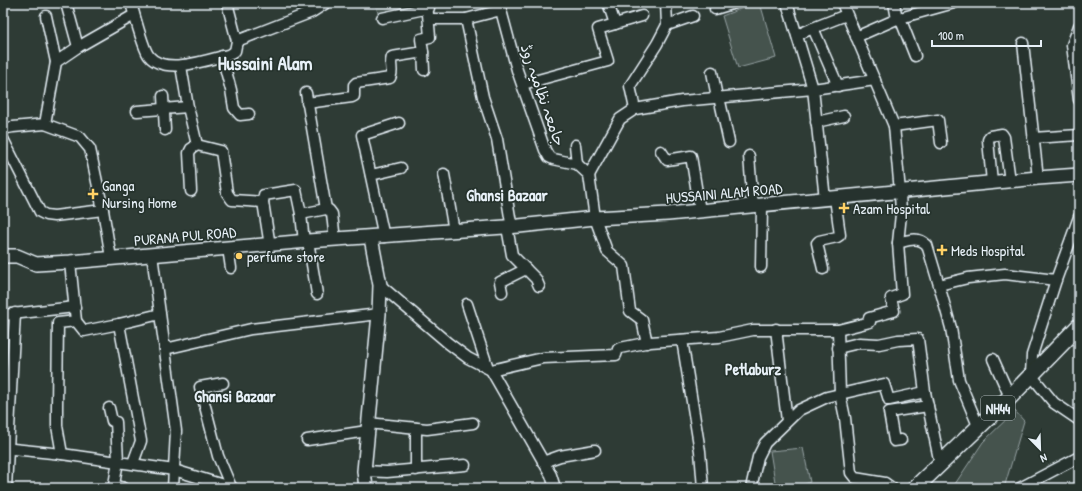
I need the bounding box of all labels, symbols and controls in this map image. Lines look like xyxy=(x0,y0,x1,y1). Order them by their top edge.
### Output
scale bar xyxy=(932,22,1041,48)
text: 100 m xyxy=(938,27,964,44)
street label: جامعہ نظامیہ روڈ xyxy=(516,41,570,149)
district label: Hussaini Alam xyxy=(218,50,312,76)
place label: Ganga Nursing Home xyxy=(102,175,177,213)
street label: HUSSAINI ALAM ROAD xyxy=(665,177,784,209)
district label: Ghansi Bazaar xyxy=(466,184,548,206)
marker: Ganga Nursing Home xyxy=(87,188,99,200)
place label: Azam Hospital xyxy=(853,198,930,219)
marker: Azam Hospital xyxy=(838,202,850,214)
street label: PURANA PUL ROAD xyxy=(133,221,238,251)
place label: Meds Hospital xyxy=(951,240,1025,261)
marker: Meds Hospital xyxy=(936,244,948,256)
place label: perfume store xyxy=(247,246,325,267)
marker: perfume store xyxy=(234,251,244,261)
district label: Petlaburz xyxy=(725,358,781,380)
district label: Ghansi Bazaar xyxy=(194,385,276,407)
road number: NH44 xyxy=(981,396,1015,420)
north arrow xyxy=(1020,429,1060,469)
text: N xyxy=(1038,451,1049,466)

